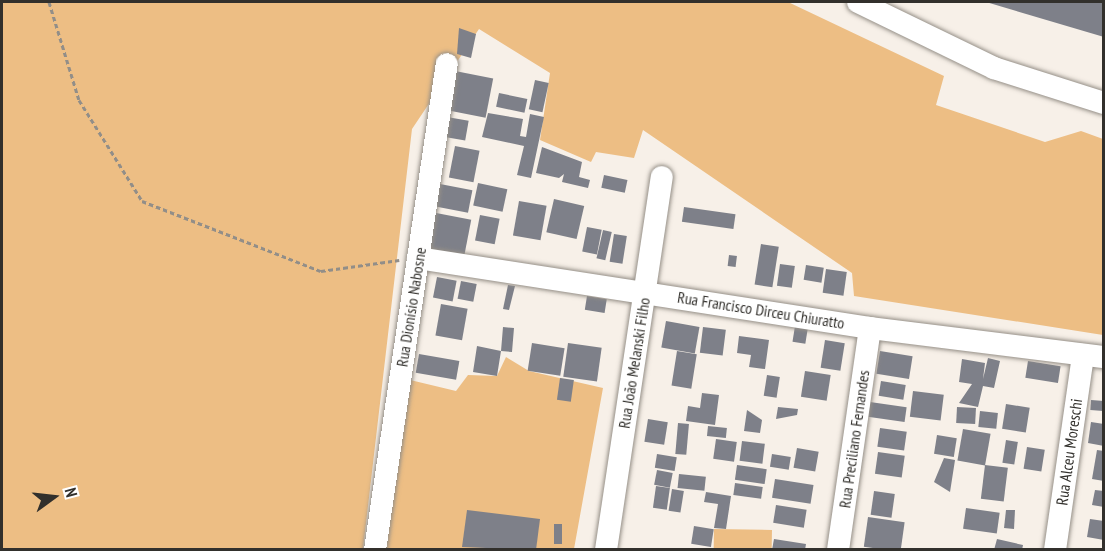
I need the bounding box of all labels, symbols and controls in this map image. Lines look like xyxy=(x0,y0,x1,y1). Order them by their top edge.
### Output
street label: Rua Dionísio Nabosne xyxy=(392,246,430,368)
street label: Rua Francisco Dirceu Chiuratto xyxy=(676,287,846,333)
street label: Rua João Melanski Filho xyxy=(614,296,654,430)
street label: Rua Preciliano Fernandes xyxy=(835,369,873,509)
street label: Rua Alceu Moreschi xyxy=(1052,397,1086,507)
north arrow xyxy=(24,467,84,527)
text: N xyxy=(61,486,82,499)

